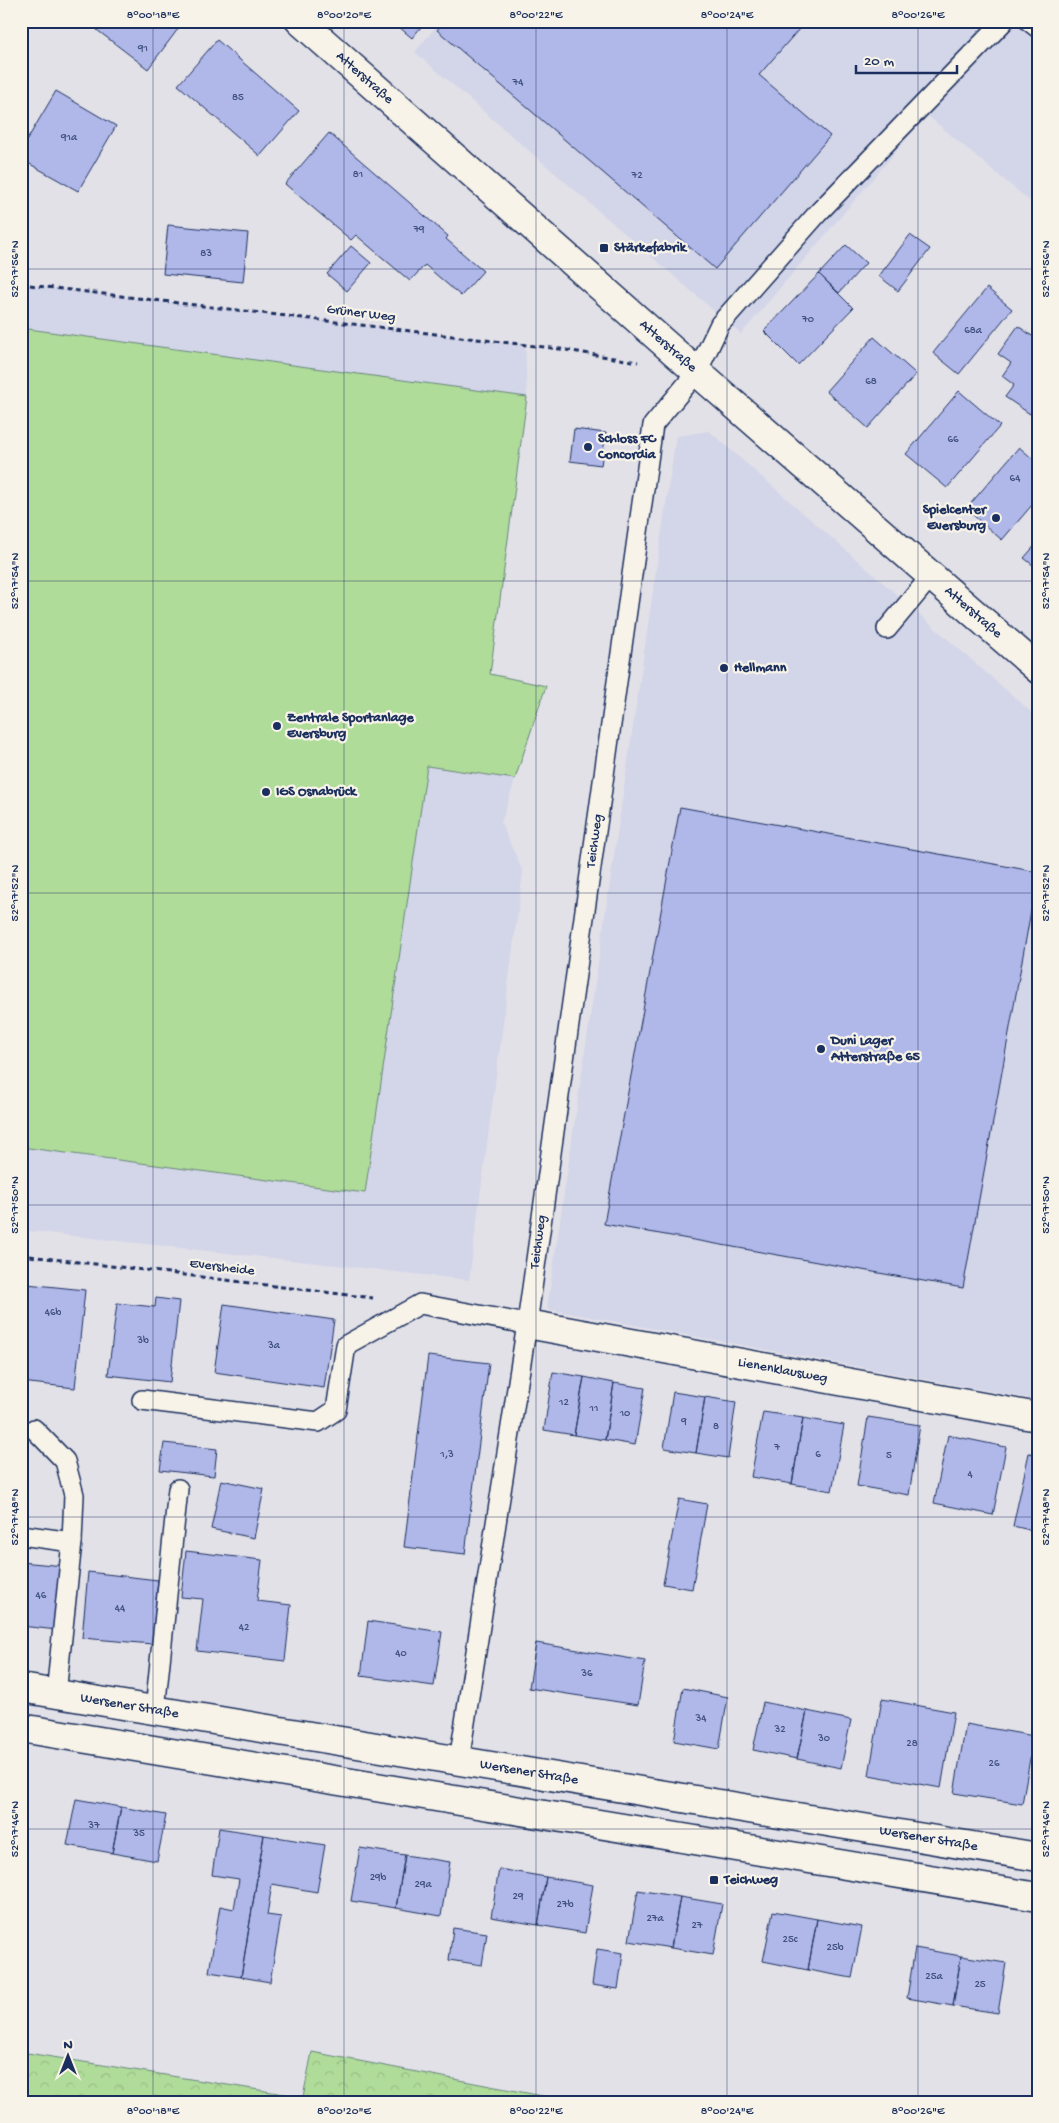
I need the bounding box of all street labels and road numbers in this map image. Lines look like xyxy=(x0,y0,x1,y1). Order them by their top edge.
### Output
street label: Atterstraße xyxy=(332,48,397,108)
street label: Grüner Weg xyxy=(325,301,397,327)
street label: Atterstraße xyxy=(636,316,701,377)
street label: Atterstraße xyxy=(941,583,1006,643)
street label: Teichweg xyxy=(582,813,607,870)
street label: Teichweg xyxy=(526,1214,551,1271)
street label: Eversheide xyxy=(188,1256,256,1281)
street label: Lienenklausweg xyxy=(737,1354,829,1387)
street label: Wersener Straße xyxy=(79,1689,181,1723)
street label: Wersener Straße xyxy=(479,1756,580,1789)
street label: Wersener Straße xyxy=(878,1822,980,1855)

